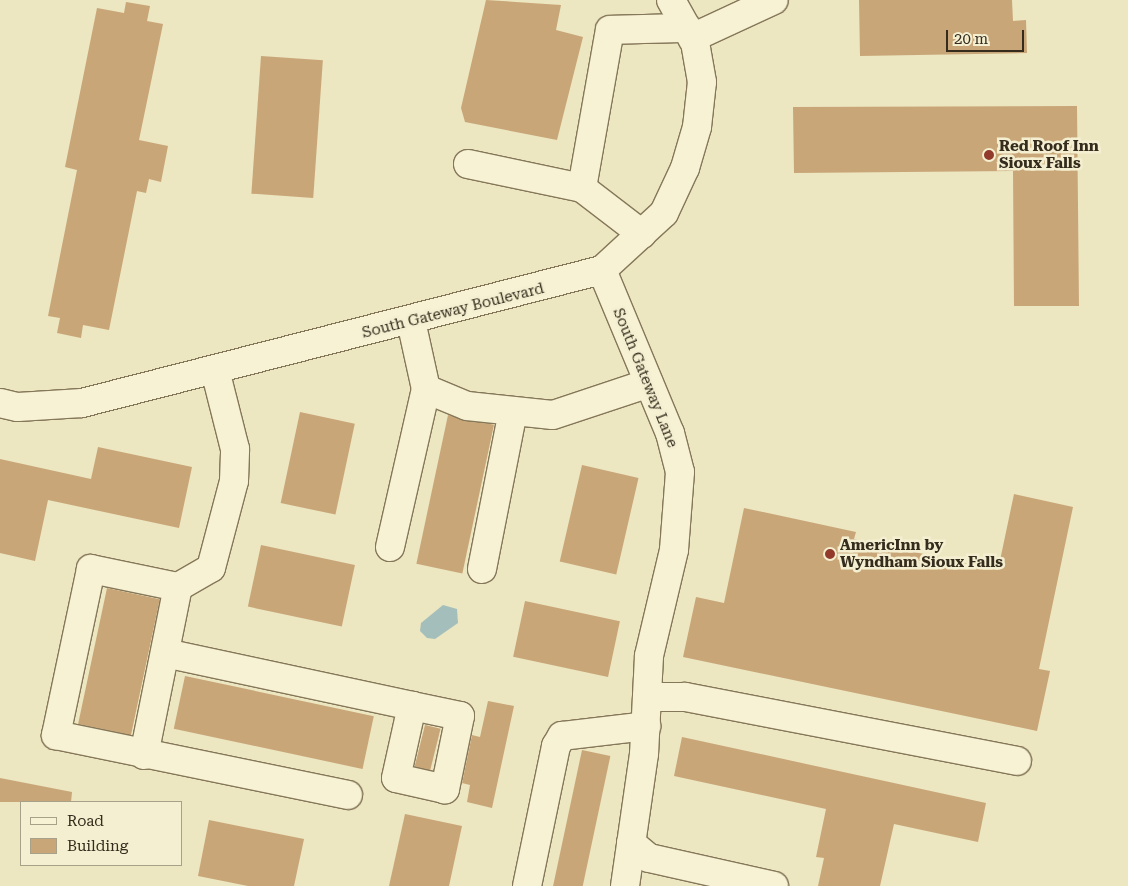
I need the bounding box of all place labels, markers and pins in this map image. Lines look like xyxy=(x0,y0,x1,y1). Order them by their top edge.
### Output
place label: Red Roof Inn Sioux Falls xyxy=(999,137,1099,172)
marker: Red Roof Inn Sioux Falls xyxy=(983,149,995,161)
place label: AmericInn by Wyndham Sioux Falls xyxy=(840,536,1003,571)
marker: AmericInn by Wyndham Sioux Falls xyxy=(824,548,836,560)

